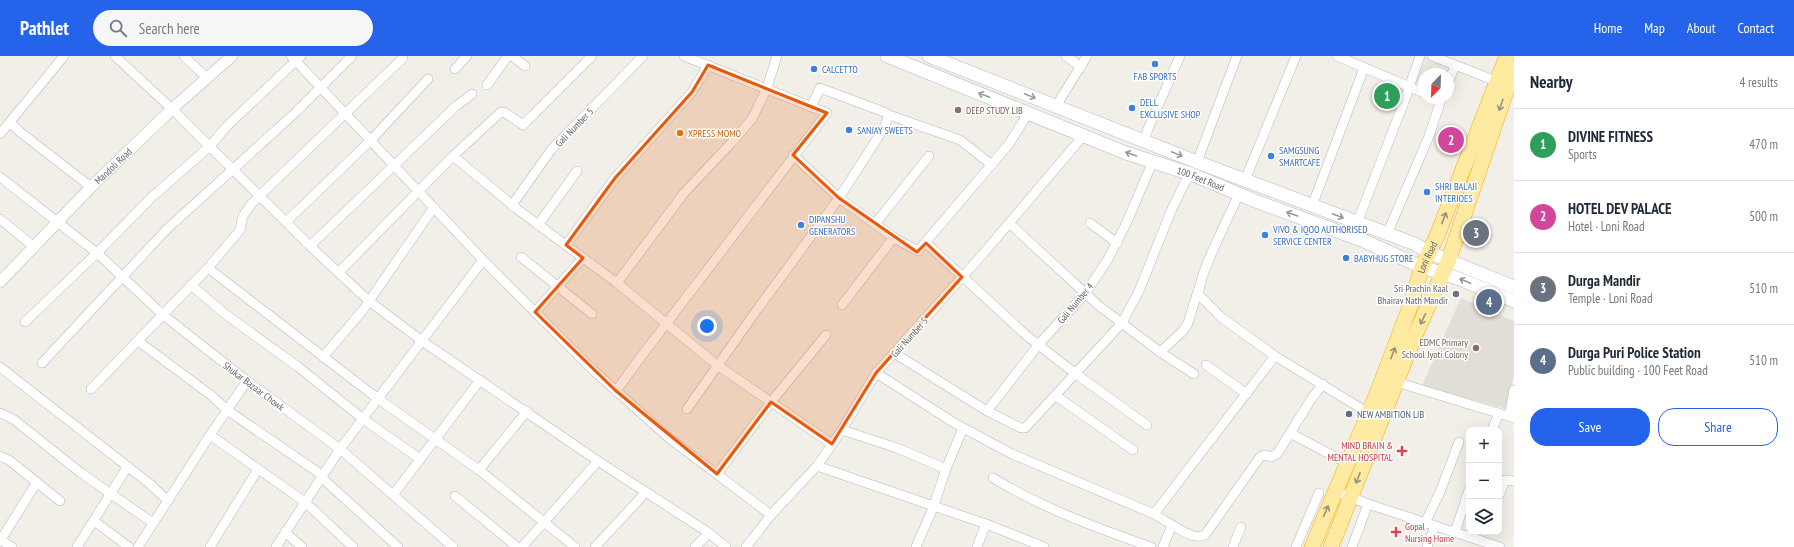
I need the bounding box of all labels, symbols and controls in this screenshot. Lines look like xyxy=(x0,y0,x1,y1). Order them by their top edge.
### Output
search box xyxy=(93,10,373,46)
text: Pathlet xyxy=(20,16,69,40)
icon: search xyxy=(107,17,129,39)
text: Search here xyxy=(139,19,200,38)
text: Home xyxy=(1594,19,1622,37)
text: Map xyxy=(1644,19,1665,37)
text: About xyxy=(1687,19,1716,37)
text: Contact xyxy=(1738,19,1774,37)
marker: FAB SPORTS xyxy=(1150,59,1160,69)
place label: CALCETTO xyxy=(822,63,858,76)
marker: CALCETTO xyxy=(809,64,819,74)
north arrow xyxy=(1418,68,1454,104)
place label: FAB SPORTS xyxy=(1134,70,1176,83)
text: Nearby xyxy=(1530,71,1573,93)
text: 4 results xyxy=(1739,74,1778,91)
pin: 1 xyxy=(1374,81,1400,111)
one-way arrow xyxy=(979,90,991,98)
one-way arrow xyxy=(1024,93,1036,100)
place label: DELL EXCLUSIVE SHOP xyxy=(1140,96,1201,121)
one-way arrow xyxy=(1497,98,1505,110)
marker: DELL EXCLUSIVE SHOP xyxy=(1127,103,1137,113)
place label: DEEP STUDY LIB xyxy=(966,104,1023,117)
street label: Gali Number 5 xyxy=(552,105,596,150)
marker: DEEP STUDY LIB xyxy=(953,105,963,115)
place label: SANJAY SWEETS xyxy=(857,124,913,137)
marker: SANJAY SWEETS xyxy=(844,125,854,135)
pin: 2 xyxy=(1438,125,1464,155)
place label: XPRESS MOMO xyxy=(688,127,742,140)
text: DIVINE FITNESS xyxy=(1568,127,1653,146)
marker: XPRESS MOMO xyxy=(675,128,685,138)
text: 1 xyxy=(1540,136,1546,153)
text: 470 m xyxy=(1749,136,1778,153)
place label: SAMGSUNG SMARTCAFE xyxy=(1279,144,1320,169)
street label: Mandoli Road xyxy=(92,145,135,187)
text: Sports xyxy=(1568,146,1597,163)
one-way arrow xyxy=(1124,150,1137,157)
one-way arrow xyxy=(1171,151,1183,159)
marker: SAMGSUNG SMARTCAFE xyxy=(1266,151,1276,161)
street label: 100 Feet Road xyxy=(1175,164,1226,194)
place label: SHRI BALAJI INTERIOES xyxy=(1435,180,1477,205)
marker: SHRI BALAJI INTERIOES xyxy=(1422,187,1432,197)
text: HOTEL DEV PALACE xyxy=(1568,199,1672,218)
text: 2 xyxy=(1540,208,1546,225)
text: 500 m xyxy=(1749,208,1778,225)
one-way arrow xyxy=(1286,209,1298,217)
one-way arrow xyxy=(1331,212,1343,220)
one-way arrow xyxy=(1440,212,1448,224)
place label: DIPANSHU GENERATORS xyxy=(809,213,855,238)
pin: 3 xyxy=(1463,218,1489,248)
text: Hotel · Loni Road xyxy=(1568,218,1645,235)
marker: DIPANSHU GENERATORS xyxy=(796,220,806,230)
place label: VIVO & IQOO AUTHORISED SERVICE CENTER xyxy=(1272,223,1368,248)
marker: VIVO & IQOO AUTHORISED SERVICE CENTER xyxy=(1260,230,1270,240)
street label: Loni Road xyxy=(1415,239,1440,275)
place label: BABYHUG STORE xyxy=(1354,252,1413,265)
marker: BABYHUG STORE xyxy=(1341,253,1351,263)
text: Durga Mandir xyxy=(1568,271,1640,290)
one-way arrow xyxy=(1459,277,1471,284)
street label: Gali Number 4 xyxy=(1054,280,1097,327)
text: 3 xyxy=(1540,280,1546,297)
text: 510 m xyxy=(1749,280,1778,297)
place label: Sri Prachin Kaal Bhairav Nath Mandir xyxy=(1378,282,1449,307)
pin: 4 xyxy=(1476,287,1502,317)
marker: Sri Prachin Kaal Bhairav Nath Mandir xyxy=(1451,289,1461,299)
text: Temple · Loni Road xyxy=(1568,290,1653,307)
one-way arrow xyxy=(1419,312,1426,324)
street label: Gali Number 5 xyxy=(888,315,931,360)
your location xyxy=(697,316,717,336)
place label: EDMC Primary School Jyoti Colony xyxy=(1402,336,1468,361)
marker: EDMC Primary School Jyoti Colony xyxy=(1471,343,1481,353)
text: Durga Puri Police Station xyxy=(1568,343,1701,362)
one-way arrow xyxy=(1390,347,1398,359)
text: 4 xyxy=(1540,352,1546,369)
text: 510 m xyxy=(1749,352,1778,369)
street label: Shukar Bazaar Chowk xyxy=(220,359,287,414)
text: Public building · 100 Feet Road xyxy=(1568,362,1708,379)
place label: NEW AMBITION LIB xyxy=(1357,408,1424,421)
button: Save xyxy=(1530,408,1650,446)
button: Share xyxy=(1658,408,1778,446)
marker: NEW AMBITION LIB xyxy=(1344,409,1354,419)
map controls xyxy=(1466,427,1502,535)
button: + xyxy=(1466,427,1502,463)
place label: MIND BRAIN & MENTAL HOSPITAL xyxy=(1328,439,1394,464)
marker: MIND BRAIN & MENTAL HOSPITAL xyxy=(1396,445,1408,457)
button: − xyxy=(1466,463,1502,499)
one-way arrow xyxy=(1354,472,1362,484)
button: layers xyxy=(1466,499,1502,535)
one-way arrow xyxy=(1323,505,1331,517)
place label: Gopal Nursing Home xyxy=(1405,520,1454,545)
marker: Gopal Nursing Home xyxy=(1390,526,1402,538)

